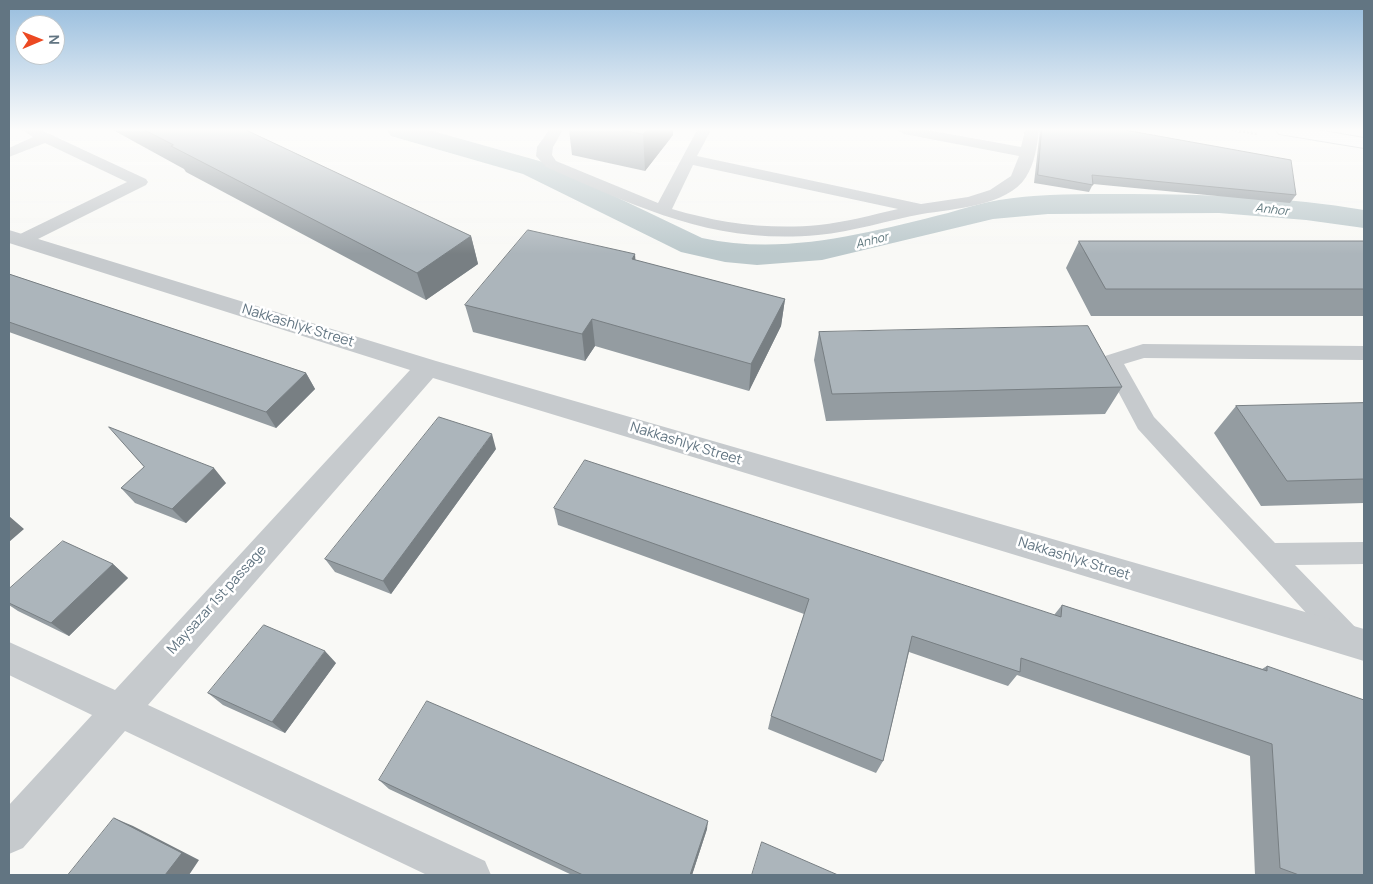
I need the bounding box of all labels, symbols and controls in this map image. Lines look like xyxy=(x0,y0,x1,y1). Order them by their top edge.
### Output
north arrow xyxy=(15,15,65,65)
text: N xyxy=(45,35,64,45)
water label: Anhor xyxy=(1255,201,1289,219)
water label: Anhor xyxy=(854,230,890,252)
street label: Nakkashlyk Street xyxy=(240,301,356,351)
street label: Nakkashlyk Street xyxy=(628,419,744,469)
street label: Nakkashlyk Street xyxy=(1016,534,1132,584)
street label: Maysazar 1st passage xyxy=(164,542,270,658)

